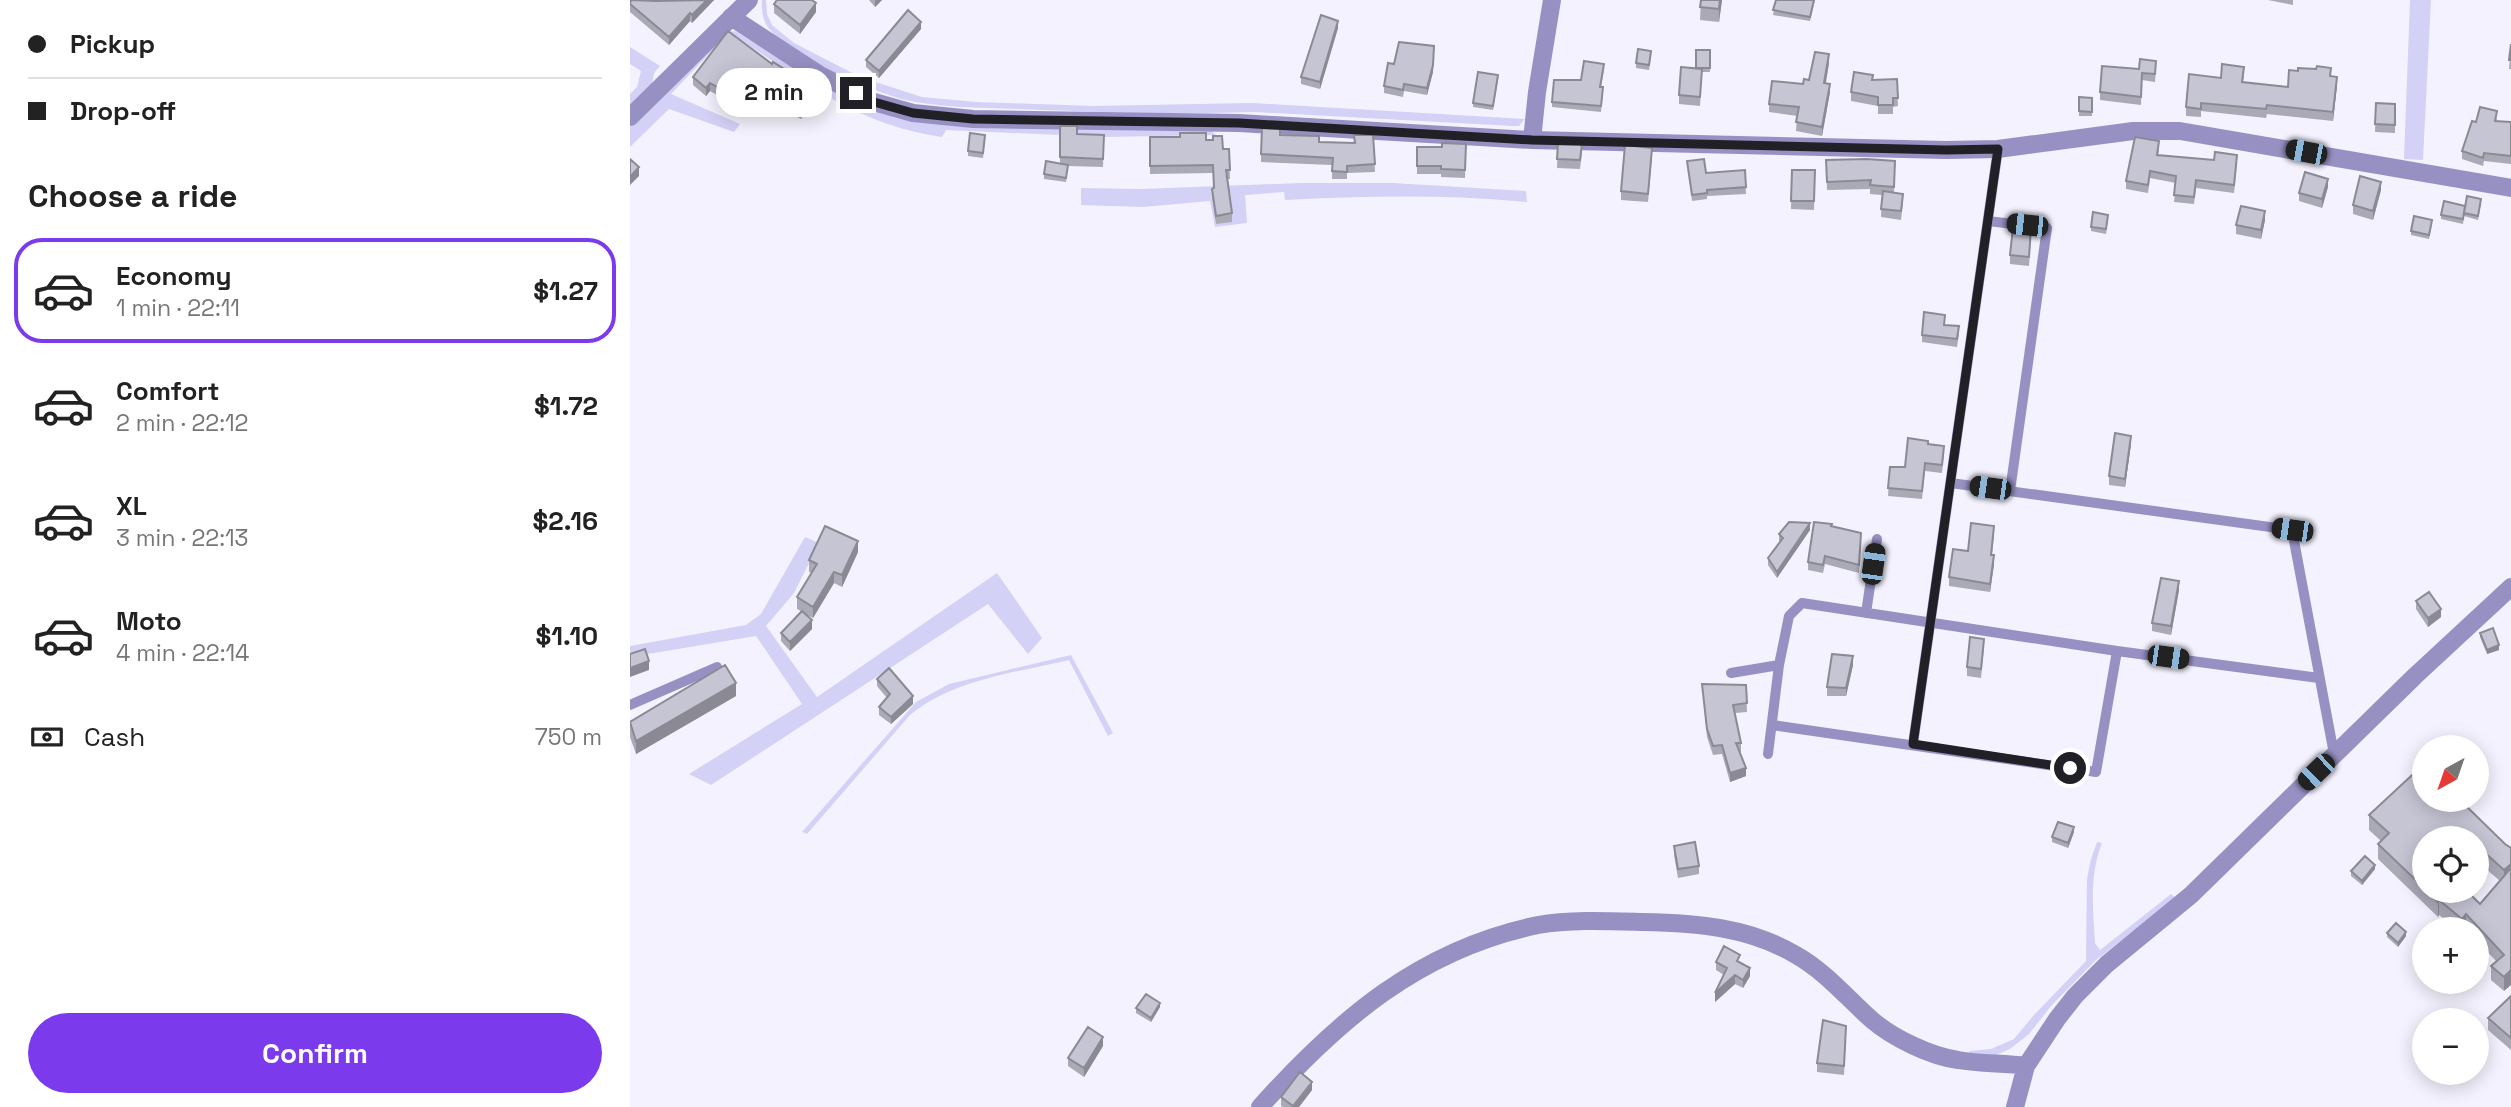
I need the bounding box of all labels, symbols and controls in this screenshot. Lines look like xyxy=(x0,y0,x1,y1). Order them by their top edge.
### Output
text: Pickup xyxy=(70,27,155,61)
callout: 2 min xyxy=(716,68,832,118)
text: 2 min xyxy=(744,77,804,107)
route end xyxy=(840,77,872,109)
text: Drop-off xyxy=(70,94,176,128)
car xyxy=(2284,138,2329,166)
text: Choose a ride xyxy=(28,176,238,216)
car xyxy=(2006,212,2049,238)
icon: car xyxy=(32,259,95,322)
text: Economy xyxy=(116,259,232,293)
text: $1.27 xyxy=(533,274,598,308)
text: 1 min · 22:11 xyxy=(116,293,240,323)
icon: car xyxy=(32,374,95,437)
text: Comfort xyxy=(116,374,219,408)
text: $1.72 xyxy=(534,389,598,423)
text: 2 min · 22:12 xyxy=(116,408,248,438)
car xyxy=(1968,475,2013,501)
icon: car xyxy=(32,489,95,552)
text: XL xyxy=(116,489,147,523)
text: $2.16 xyxy=(533,504,598,538)
car xyxy=(2270,517,2315,543)
text: 3 min · 22:13 xyxy=(116,523,249,553)
car xyxy=(1860,542,1887,586)
icon: car xyxy=(32,604,95,667)
text: Moto xyxy=(116,604,182,638)
text: $1.10 xyxy=(535,619,598,653)
text: 4 min · 22:14 xyxy=(116,638,249,668)
car xyxy=(2146,644,2191,670)
icon: cash xyxy=(28,718,66,756)
text: Cash xyxy=(84,720,145,754)
text: 750 m xyxy=(535,722,602,752)
north arrow xyxy=(2412,735,2488,812)
map controls xyxy=(2412,735,2489,1085)
car xyxy=(2294,750,2339,794)
route start xyxy=(2054,752,2086,784)
button: locate xyxy=(2412,826,2489,903)
button: + xyxy=(2412,917,2489,994)
button: − xyxy=(2412,1008,2489,1085)
button: Confirm xyxy=(28,1013,602,1093)

